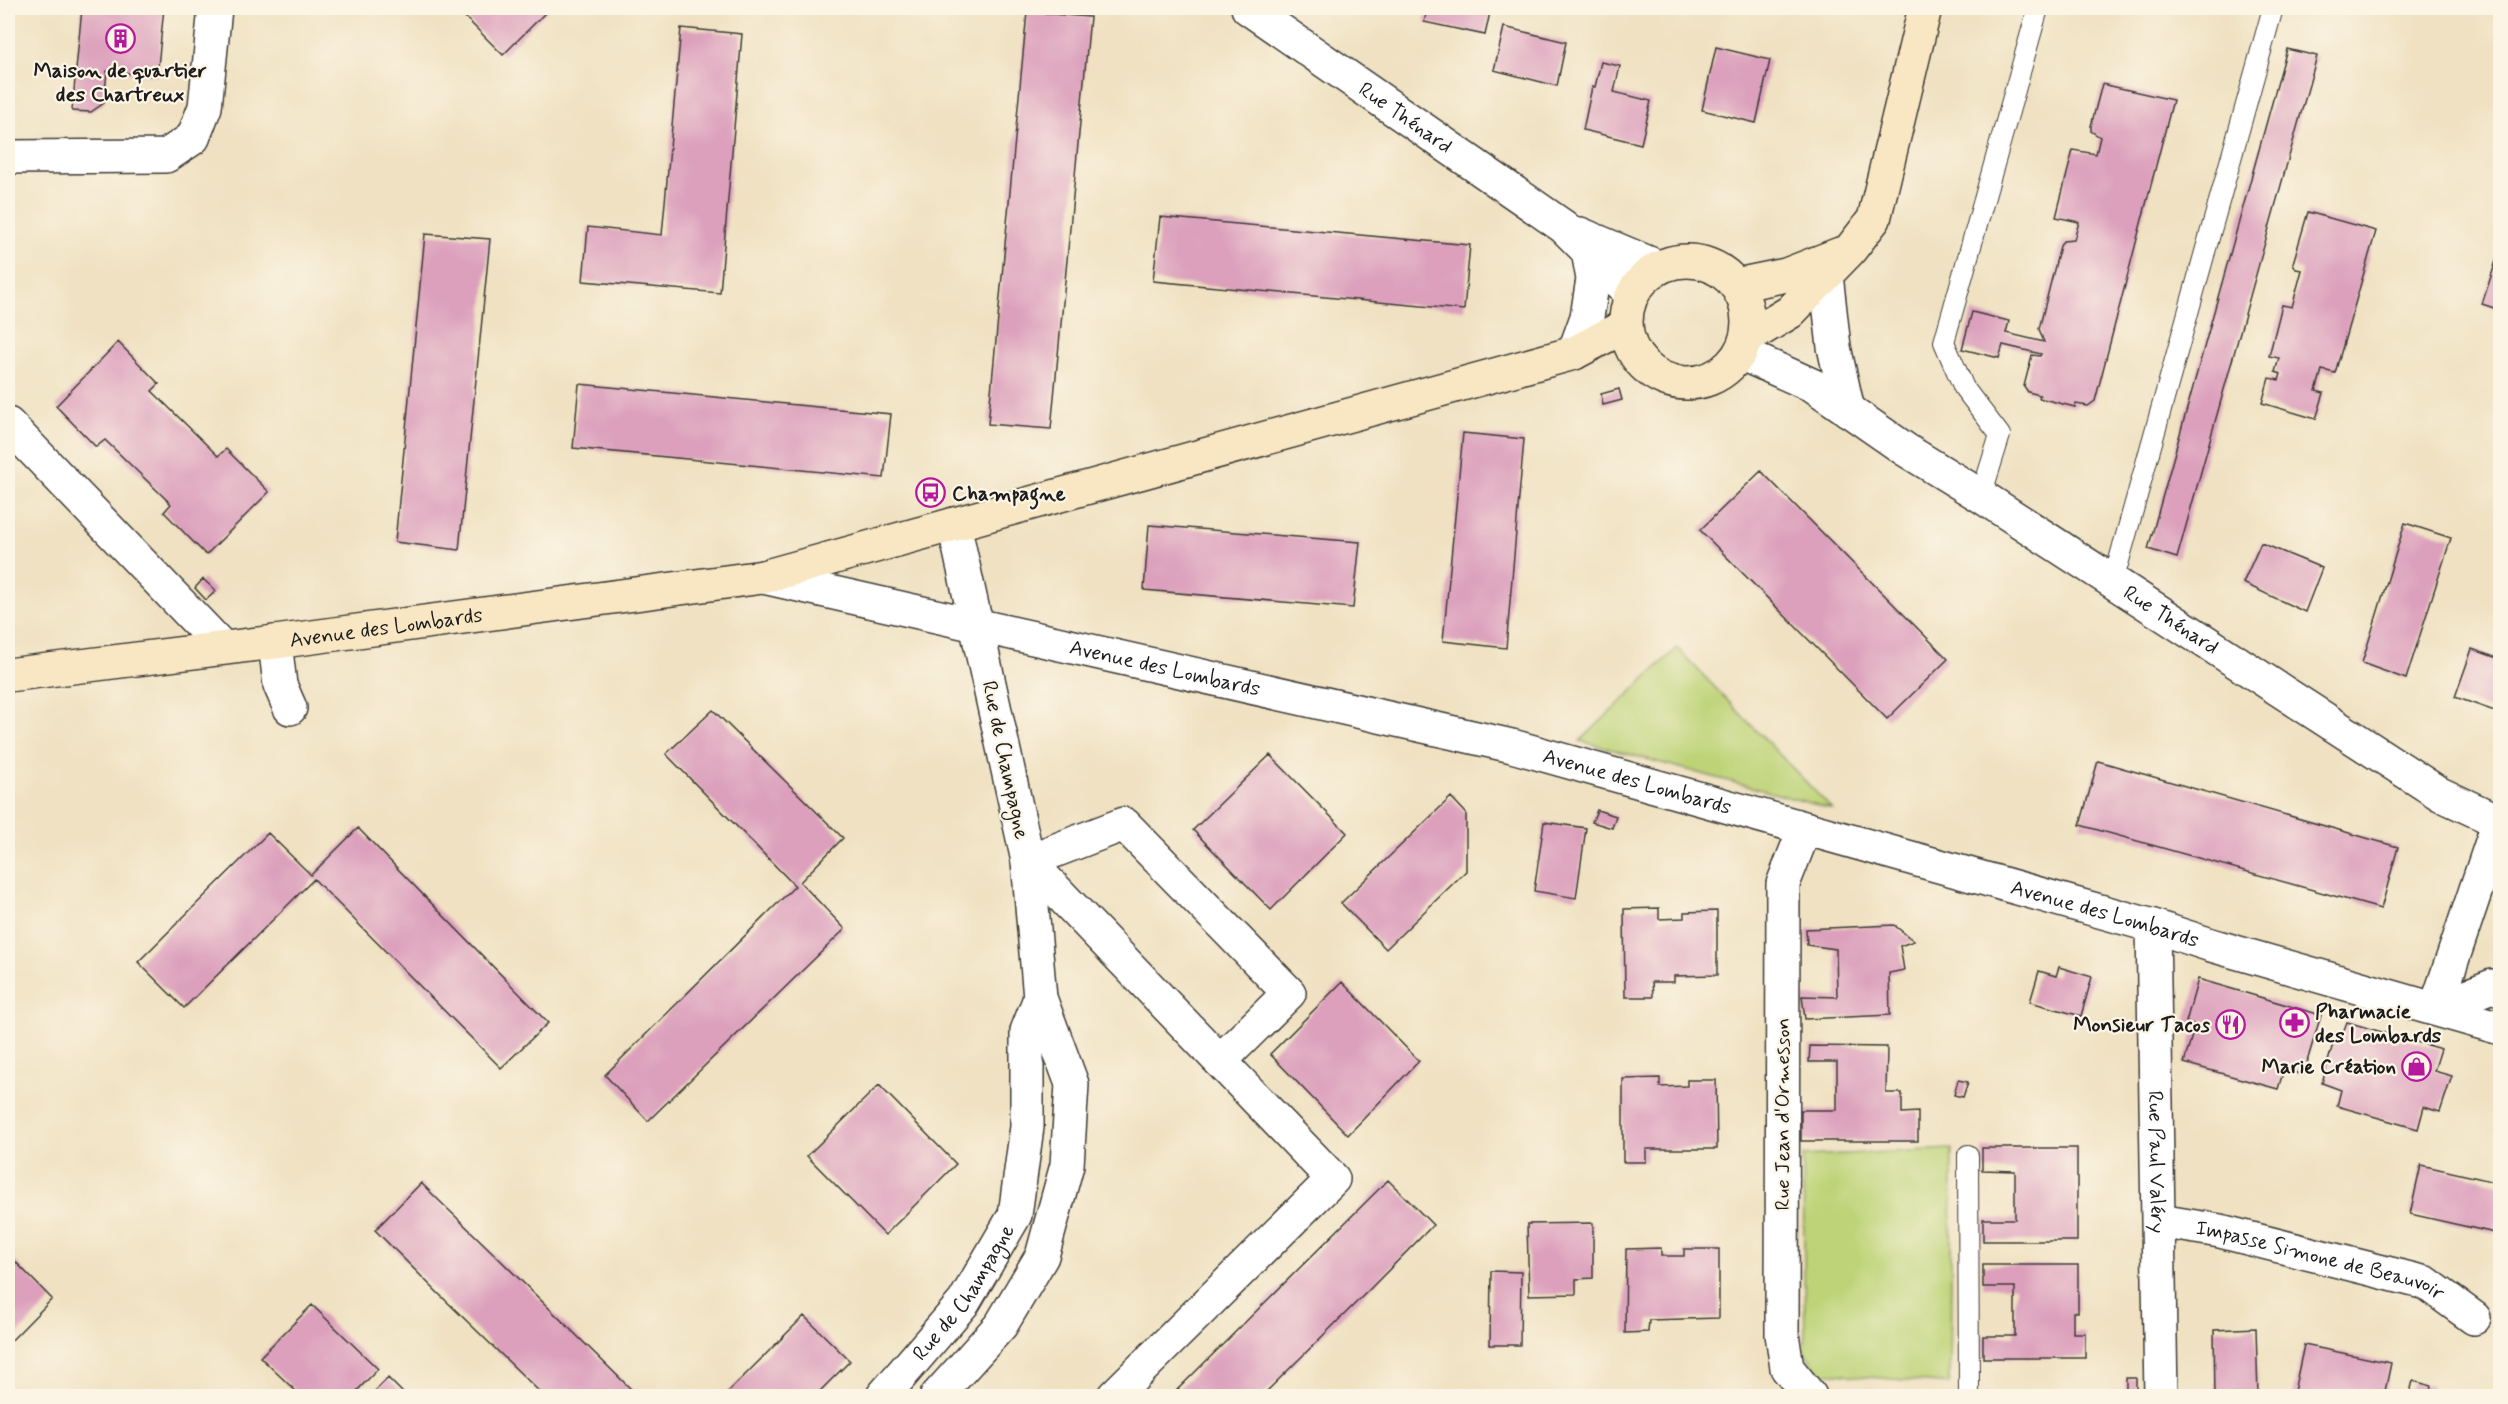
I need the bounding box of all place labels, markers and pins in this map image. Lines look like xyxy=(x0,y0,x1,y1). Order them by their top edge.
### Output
building icon: Maison de quartier des Chartreux xyxy=(104,23,136,55)
place label: Maison de quartier des Chartreux xyxy=(33,57,207,109)
bus stop icon: Champagne xyxy=(915,477,947,509)
place label: Champagne xyxy=(952,480,1066,510)
place label: Pharmacie des Lombards xyxy=(2315,998,2442,1050)
pharmacy icon: Pharmacie des Lombards xyxy=(2278,1007,2310,1039)
restaurant icon: Monsieur Tacos xyxy=(2215,1008,2247,1040)
place label: Monsieur Tacos xyxy=(2073,1011,2211,1039)
shop icon: Marie Création xyxy=(2401,1050,2433,1082)
place label: Marie Création xyxy=(2262,1053,2396,1081)

